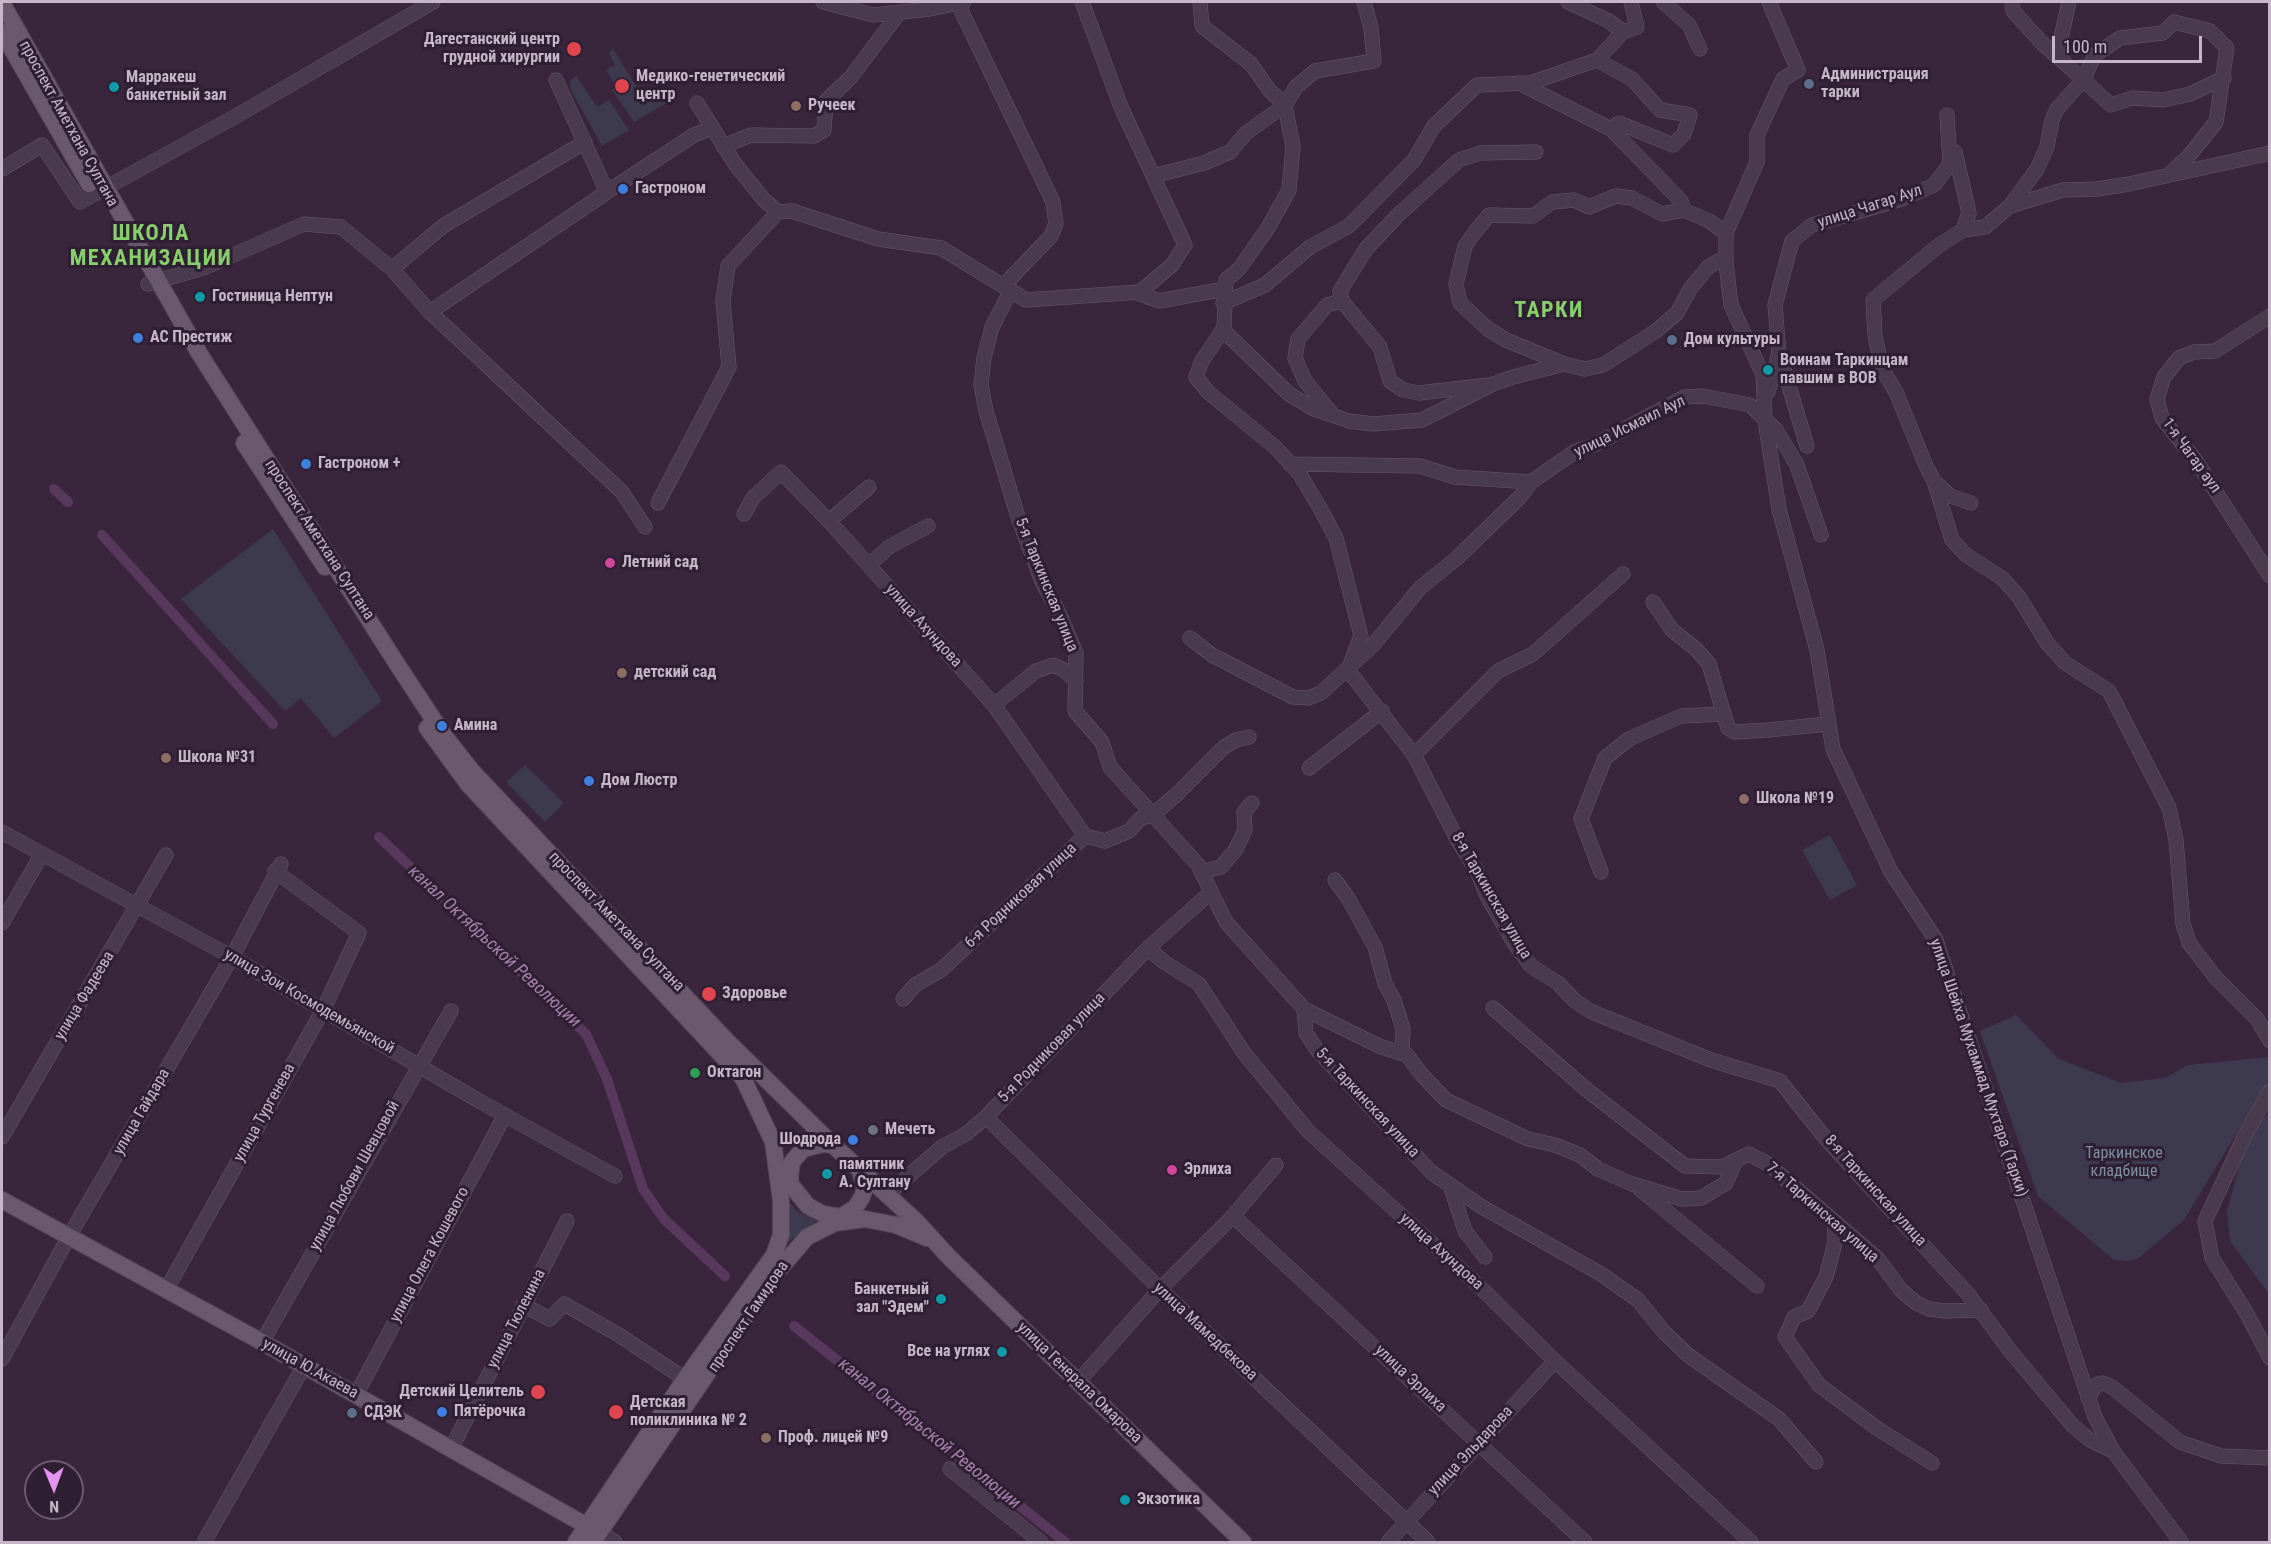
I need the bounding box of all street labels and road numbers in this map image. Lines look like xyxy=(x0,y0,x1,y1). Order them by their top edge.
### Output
street label: проспект Аметхана Султана xyxy=(14,38,122,210)
street label: улица Чагар Аул xyxy=(1816,181,1924,233)
street label: улица Исмаил Аул xyxy=(1571,392,1689,462)
street label: 1-я Чагар аул xyxy=(2157,415,2225,497)
street label: проспект Аметхана Султана xyxy=(260,456,378,624)
street label: 5-я Таркинская улица xyxy=(1010,515,1082,655)
street label: улица Ахундова xyxy=(880,580,966,672)
street label: 8-я Таркинская улица xyxy=(1447,829,1535,963)
street label: 6-я Родниковая улица xyxy=(961,839,1081,953)
street label: проспект Аметхана Султана xyxy=(544,848,688,996)
street label: улица Шейха Мухаммад Мухтара (Тарки) xyxy=(1925,936,2031,1200)
street label: улица Зои Космодемьянской xyxy=(220,945,398,1059)
street label: улица Фадеева xyxy=(51,948,119,1044)
street label: 5-я Родниковая улица xyxy=(994,989,1110,1107)
street label: 5-я Таркинская улица xyxy=(1311,1044,1423,1162)
street label: улица Тургенева xyxy=(230,1061,300,1165)
street label: улица Гайдара xyxy=(110,1066,174,1158)
street label: улица Любови Шевцовой xyxy=(306,1098,404,1254)
street label: 8-я Таркинская улица xyxy=(1820,1131,1930,1251)
street label: 7-я Таркинская улица xyxy=(1762,1159,1882,1267)
street label: улица Олега Кошевого xyxy=(386,1184,474,1326)
street label: улица Ахундова xyxy=(1395,1209,1487,1295)
street label: проспект Гамидова xyxy=(705,1258,793,1376)
street label: улица Тюленина xyxy=(484,1266,550,1372)
street label: улица Мамедбекова xyxy=(1149,1279,1261,1385)
street label: улица Генерала Омарова xyxy=(1013,1318,1145,1448)
street label: улица Ю.Акаева xyxy=(259,1335,361,1403)
street label: улица Эрлиха xyxy=(1370,1341,1450,1417)
street label: улица Эльдарова xyxy=(1425,1402,1517,1500)

